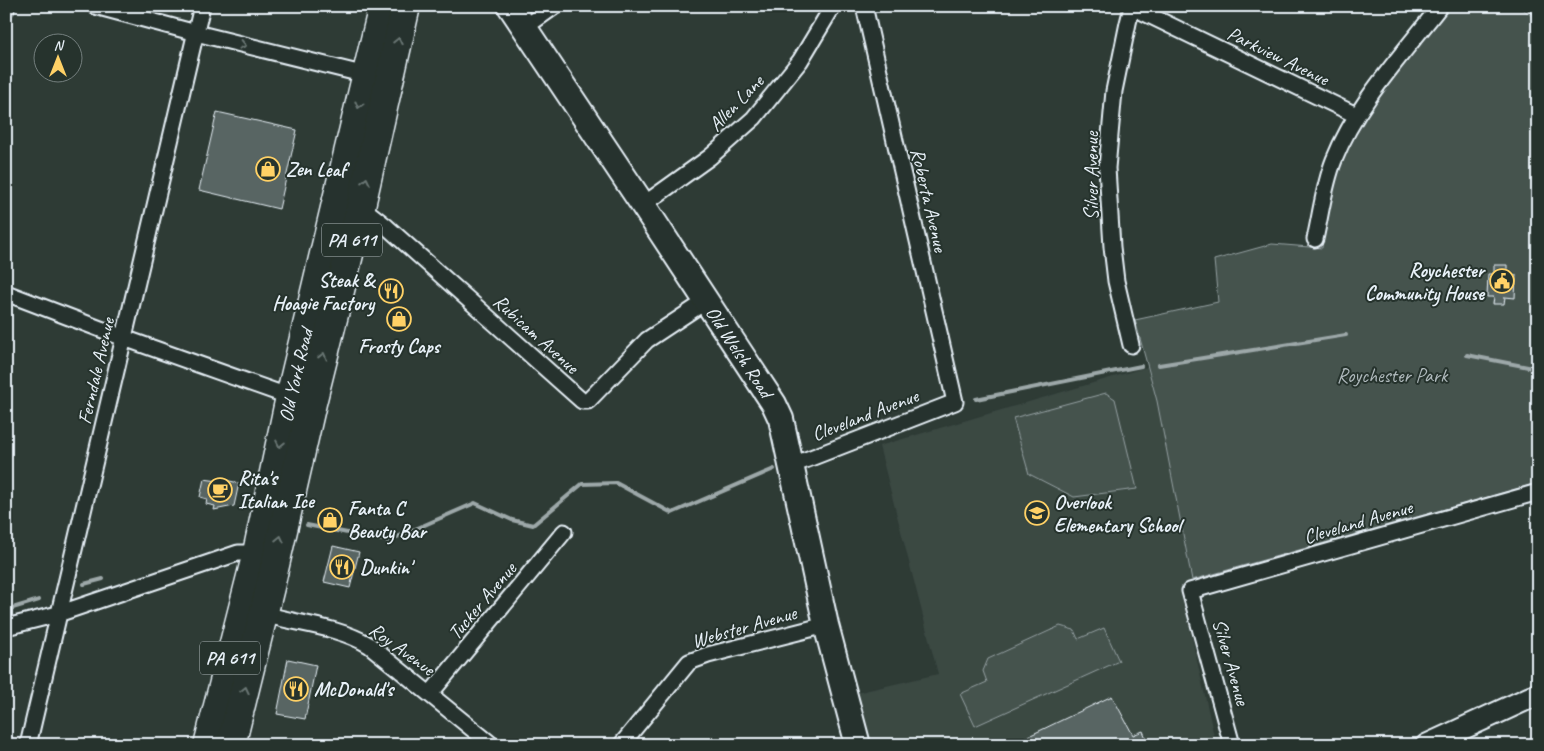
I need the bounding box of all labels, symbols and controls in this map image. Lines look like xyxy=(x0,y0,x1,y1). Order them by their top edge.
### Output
street label: Parkview Avenue xyxy=(1223,21,1334,92)
north arrow xyxy=(32,32,82,82)
one-way arrow xyxy=(392,36,403,45)
text: N xyxy=(54,37,65,54)
one-way arrow xyxy=(239,39,248,50)
street label: Allen Lane xyxy=(703,68,770,137)
one-way arrow xyxy=(354,100,365,109)
street label: Silver Avenue xyxy=(1079,130,1104,220)
street label: Roberta Avenue xyxy=(905,146,953,256)
shop icon: Zen Leaf xyxy=(255,156,281,182)
place label: Zen Leaf xyxy=(286,157,351,182)
one-way arrow xyxy=(360,177,371,186)
road number: PA 611 xyxy=(322,224,382,256)
place label: Roychester Community House xyxy=(1365,258,1487,307)
place label: Steak & Hoagie Factory xyxy=(272,268,377,317)
public building icon: Roychester Community House xyxy=(1489,268,1515,294)
restaurant icon: Steak & Hoagie Factory xyxy=(378,278,404,304)
street label: Rubicam Avenue xyxy=(488,289,585,380)
street label: Old Welsh Road xyxy=(700,301,781,405)
shop icon: Frosty Caps xyxy=(386,306,412,332)
street label: Ferndale Avenue xyxy=(72,314,121,426)
street label: Old York Road xyxy=(273,323,319,424)
place label: Frosty Caps xyxy=(358,334,442,359)
one-way arrow xyxy=(317,351,328,360)
park label: Roychester Park xyxy=(1337,363,1449,388)
street label: Cleveland Avenue xyxy=(808,383,923,447)
one-way arrow xyxy=(275,440,286,449)
place label: Rita's Italian Ice xyxy=(238,466,316,514)
cafe icon: Rita's Italian Ice xyxy=(207,477,233,503)
place label: Overlook Elementary School xyxy=(1054,490,1184,538)
street label: Cleveland Avenue xyxy=(1301,494,1417,549)
place label: Fanta C Beauty Bar xyxy=(348,496,428,545)
school or university icon: Overlook Elementary School xyxy=(1024,500,1050,526)
shop icon: Fanta C Beauty Bar xyxy=(317,507,343,533)
one-way arrow xyxy=(274,534,285,543)
restaurant icon: Dunkin' xyxy=(329,554,355,580)
place label: Dunkin' xyxy=(360,555,416,580)
street label: Tucker Avenue xyxy=(442,556,523,645)
street label: Webster Avenue xyxy=(689,600,801,654)
street label: Silver Avenue xyxy=(1207,616,1256,709)
street label: Roy Avenue xyxy=(364,617,441,682)
road number: PA 611 xyxy=(200,641,260,674)
restaurant icon: McDonald's xyxy=(283,676,309,702)
place label: McDonald's xyxy=(314,677,395,702)
one-way arrow xyxy=(239,686,250,694)

